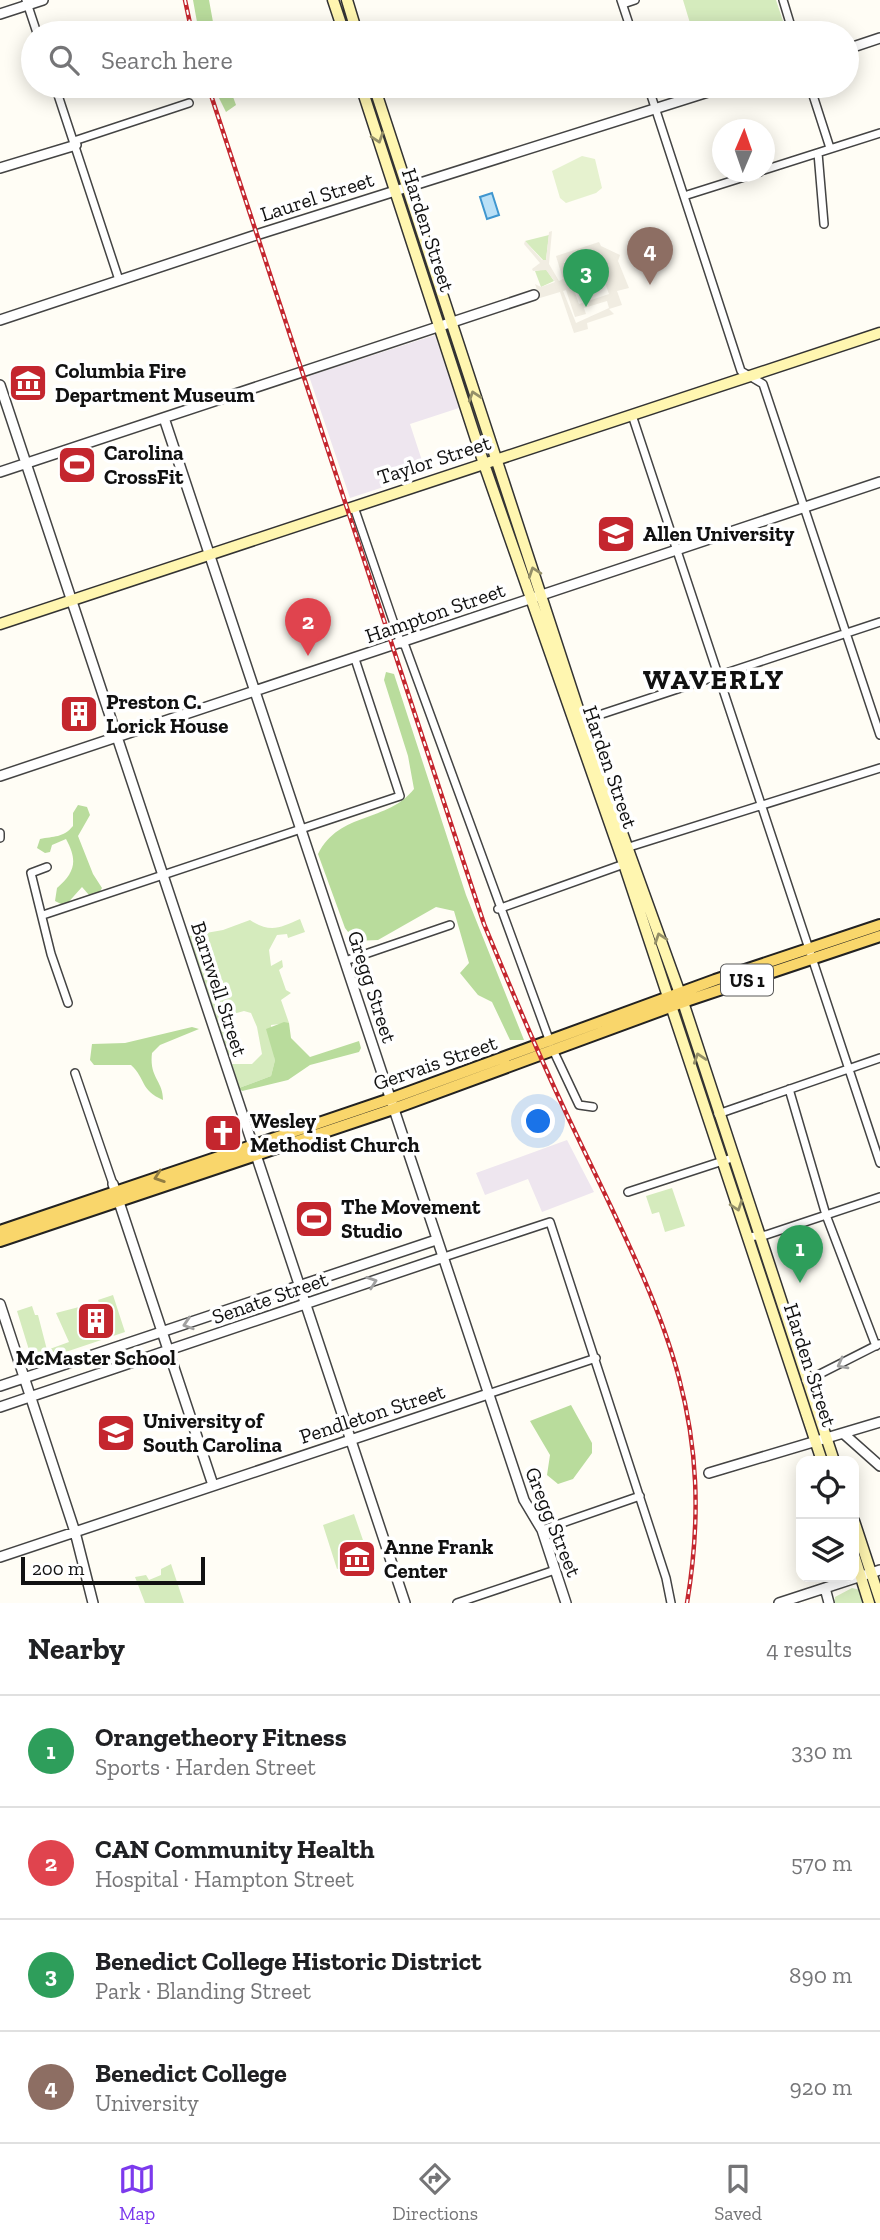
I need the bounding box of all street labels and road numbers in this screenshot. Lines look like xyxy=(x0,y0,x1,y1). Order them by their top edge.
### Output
street label: Harden Street xyxy=(397,165,460,295)
street label: Laurel Street xyxy=(257,166,377,227)
street label: Taylor Street xyxy=(374,429,494,490)
street label: Hampton Street xyxy=(362,577,508,648)
street label: Harden Street xyxy=(578,702,643,832)
street label: Barnwell Street xyxy=(186,918,253,1060)
street label: Gregg Street xyxy=(343,928,402,1046)
road number: US 1 xyxy=(721,964,773,996)
street label: Gervais Street xyxy=(370,1030,500,1095)
street label: Senate Street xyxy=(209,1266,331,1329)
street label: Harden Street xyxy=(779,1300,842,1430)
street label: Pendleton Street xyxy=(296,1378,448,1449)
street label: Gregg Street xyxy=(520,1463,587,1581)

